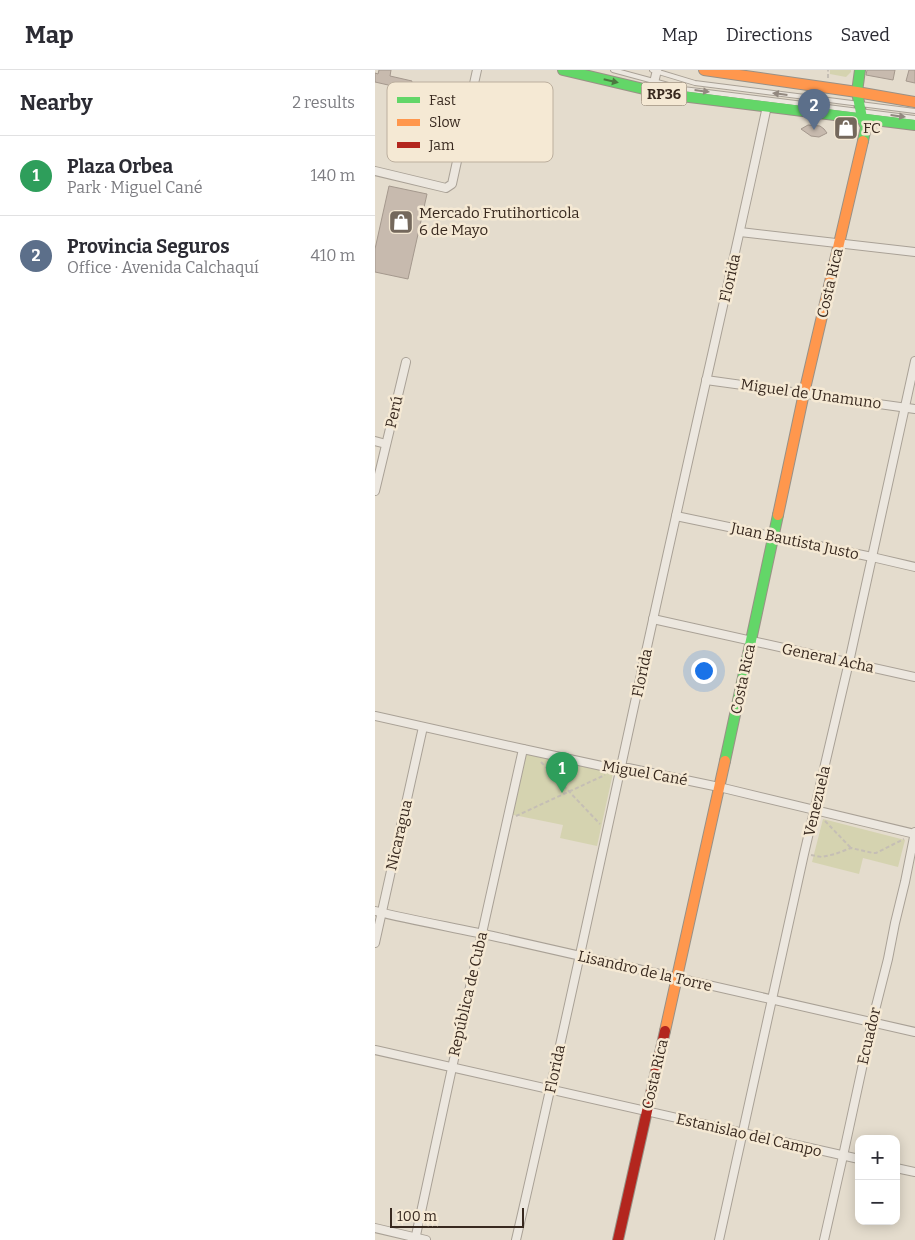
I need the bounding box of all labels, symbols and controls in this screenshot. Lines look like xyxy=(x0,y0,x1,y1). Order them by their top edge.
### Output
text: Map xyxy=(25,21,74,49)
text: Map xyxy=(662,24,698,46)
text: Directions xyxy=(726,24,813,46)
text: Saved xyxy=(841,24,890,46)
one-way arrow xyxy=(603,77,618,85)
legend xyxy=(387,82,553,162)
road number: RP36 xyxy=(641,82,687,106)
one-way arrow xyxy=(694,87,710,95)
pin: 2 xyxy=(798,89,830,130)
text: Nearby xyxy=(20,90,93,116)
one-way arrow xyxy=(772,90,788,98)
text: Fast xyxy=(429,92,456,109)
text: 2 results xyxy=(292,93,355,112)
one-way arrow xyxy=(890,112,906,120)
text: Slow xyxy=(429,114,461,131)
shop icon: FC xyxy=(833,115,859,141)
place label: FC xyxy=(863,119,881,137)
text: Jam xyxy=(428,137,455,154)
text: Plaza Orbea xyxy=(67,155,173,178)
text: 1 xyxy=(33,166,39,185)
text: 140 m xyxy=(310,166,355,185)
text: Park · Miguel Cané xyxy=(67,178,203,197)
place label: Mercado Frutihorticola 6 de Mayo xyxy=(419,204,580,239)
shop icon: Mercado Frutihorticola 6 de Mayo xyxy=(388,209,414,235)
text: Provincia Seguros xyxy=(67,235,230,258)
text: 2 xyxy=(31,246,41,265)
text: 410 m xyxy=(310,246,355,265)
street label: Costa Rica xyxy=(813,246,847,320)
street label: Florida xyxy=(716,252,744,304)
text: Office · Avenida Calchaquí xyxy=(67,258,259,277)
street label: Miguel de Unamuno xyxy=(740,375,882,413)
street label: Perú xyxy=(382,394,406,430)
street label: Juan Bautista Justo xyxy=(728,518,861,563)
street label: General Acha xyxy=(780,639,876,677)
street label: Costa Rica xyxy=(727,642,759,716)
street label: Florida xyxy=(628,647,656,699)
your location xyxy=(691,658,717,684)
pin: 1 xyxy=(546,752,578,793)
street label: Miguel Cané xyxy=(601,757,689,789)
street label: Venezuela xyxy=(800,764,834,838)
street label: Nicaragua xyxy=(382,798,416,872)
street label: República de Cuba xyxy=(445,930,491,1058)
street label: Lisandro de la Torre xyxy=(576,947,714,995)
street label: Ecuador xyxy=(854,1005,884,1066)
street label: Costa Rica xyxy=(638,1037,672,1111)
street label: Florida xyxy=(541,1043,569,1095)
street label: Estanislao del Campo xyxy=(675,1110,823,1160)
map controls xyxy=(855,1135,900,1225)
button: + xyxy=(855,1135,900,1180)
button: − xyxy=(855,1180,900,1225)
scale bar xyxy=(390,1205,524,1228)
text: 100 m xyxy=(397,1208,437,1225)

